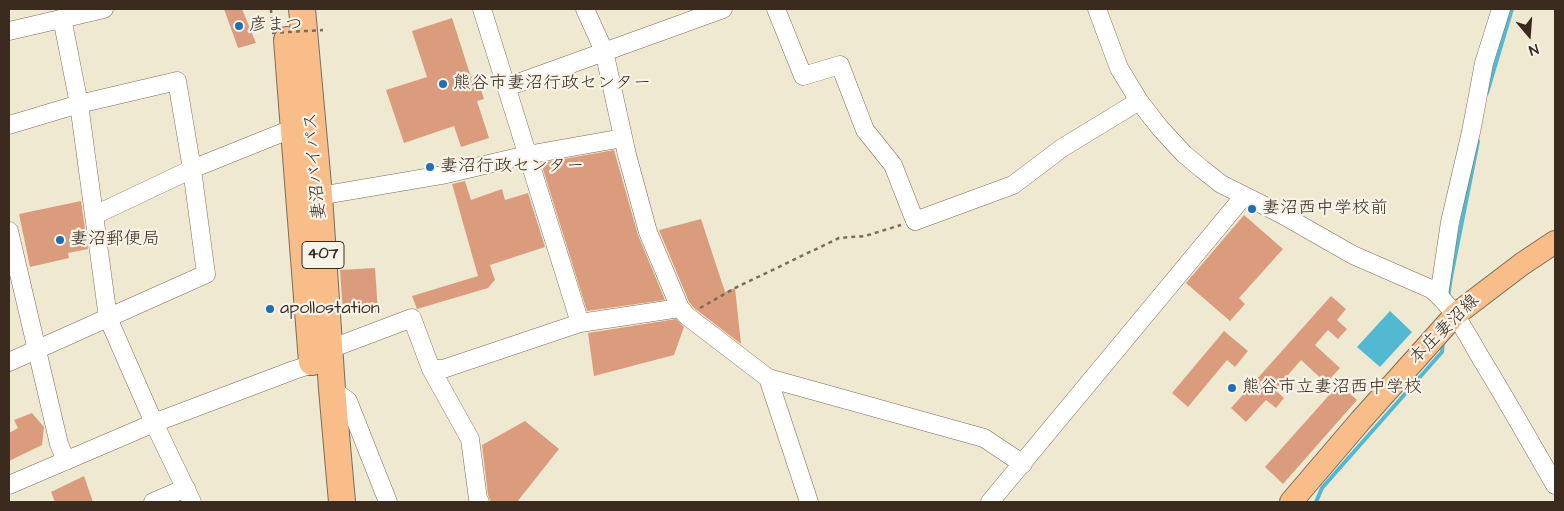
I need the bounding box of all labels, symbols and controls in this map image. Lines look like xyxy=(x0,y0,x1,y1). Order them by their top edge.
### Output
north arrow xyxy=(1504,10,1554,60)
place label: 彦まつ xyxy=(249,15,303,37)
marker: 彦まつ xyxy=(233,20,245,32)
text: N xyxy=(1526,38,1541,60)
place label: 熊谷市妻沼行政センター xyxy=(453,73,651,95)
marker: 熊谷市妻沼行政センター xyxy=(437,78,449,90)
street label: 妻沼バイパス xyxy=(301,111,331,221)
place label: 妻沼行政センター xyxy=(440,156,584,178)
marker: 妻沼行政センター xyxy=(424,161,436,173)
place label: 妻沼西中学校前 xyxy=(1262,198,1388,220)
marker: 妻沼西中学校前 xyxy=(1246,203,1258,215)
place label: 妻沼郵便局 xyxy=(70,229,160,251)
marker: 妻沼郵便局 xyxy=(54,234,66,246)
road number: 407 xyxy=(302,242,344,268)
street label: 本庄妻沼線 xyxy=(1406,291,1484,369)
place label: apollostation xyxy=(280,298,380,320)
marker: apollostation xyxy=(264,303,276,315)
place label: 熊谷市立妻沼西中学校 xyxy=(1242,377,1422,399)
marker: 熊谷市立妻沼西中学校 xyxy=(1226,382,1238,394)

